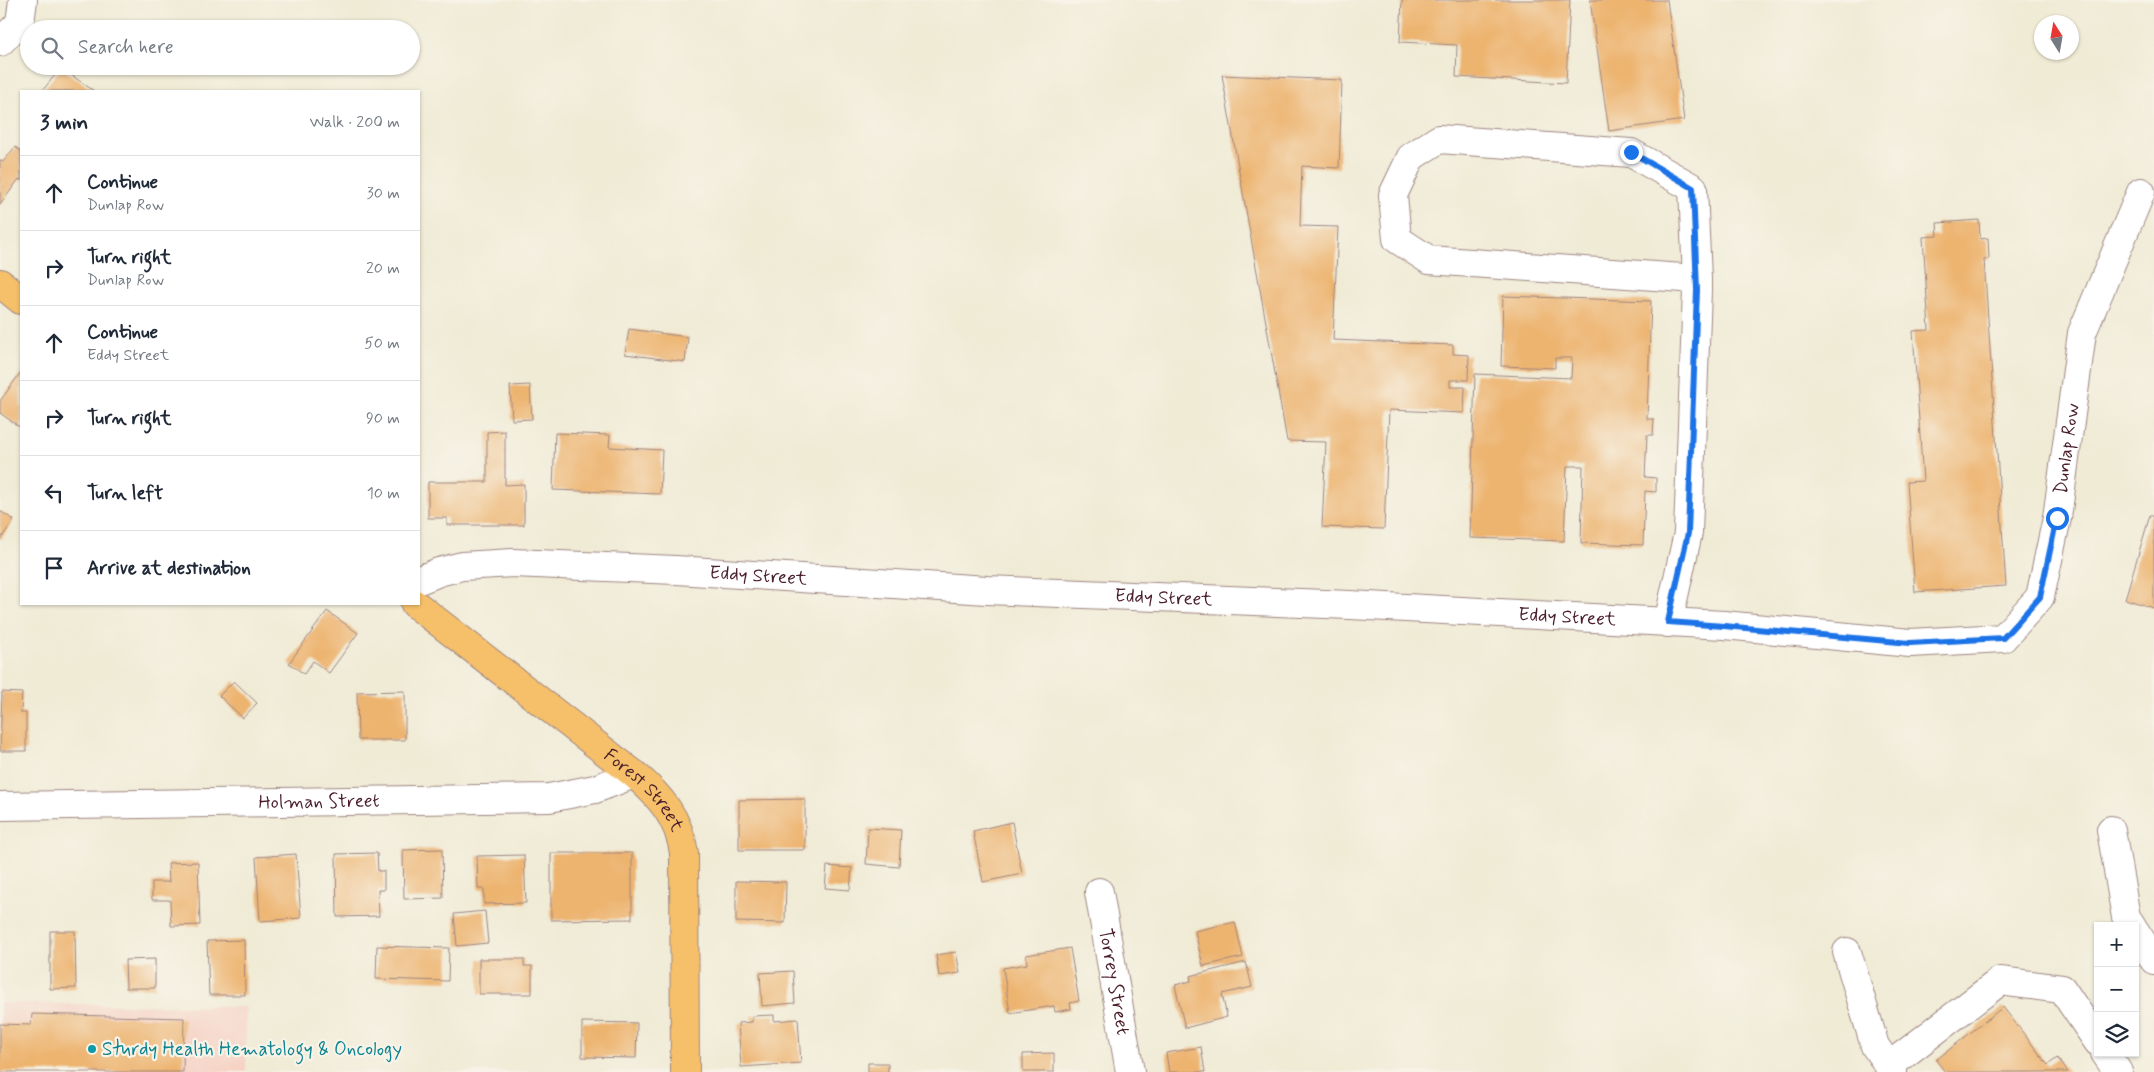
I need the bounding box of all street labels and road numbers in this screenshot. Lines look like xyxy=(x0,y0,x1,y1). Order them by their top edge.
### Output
street label: Dunlap Row xyxy=(2048,402,2085,496)
street label: Eddy Street xyxy=(709,560,808,591)
street label: Eddy Street xyxy=(1114,583,1213,612)
street label: Eddy Street xyxy=(1518,602,1617,632)
street label: Forest Street xyxy=(599,743,690,835)
street label: Holman Street xyxy=(258,788,380,815)
street label: Torrey Street xyxy=(1093,926,1136,1037)

